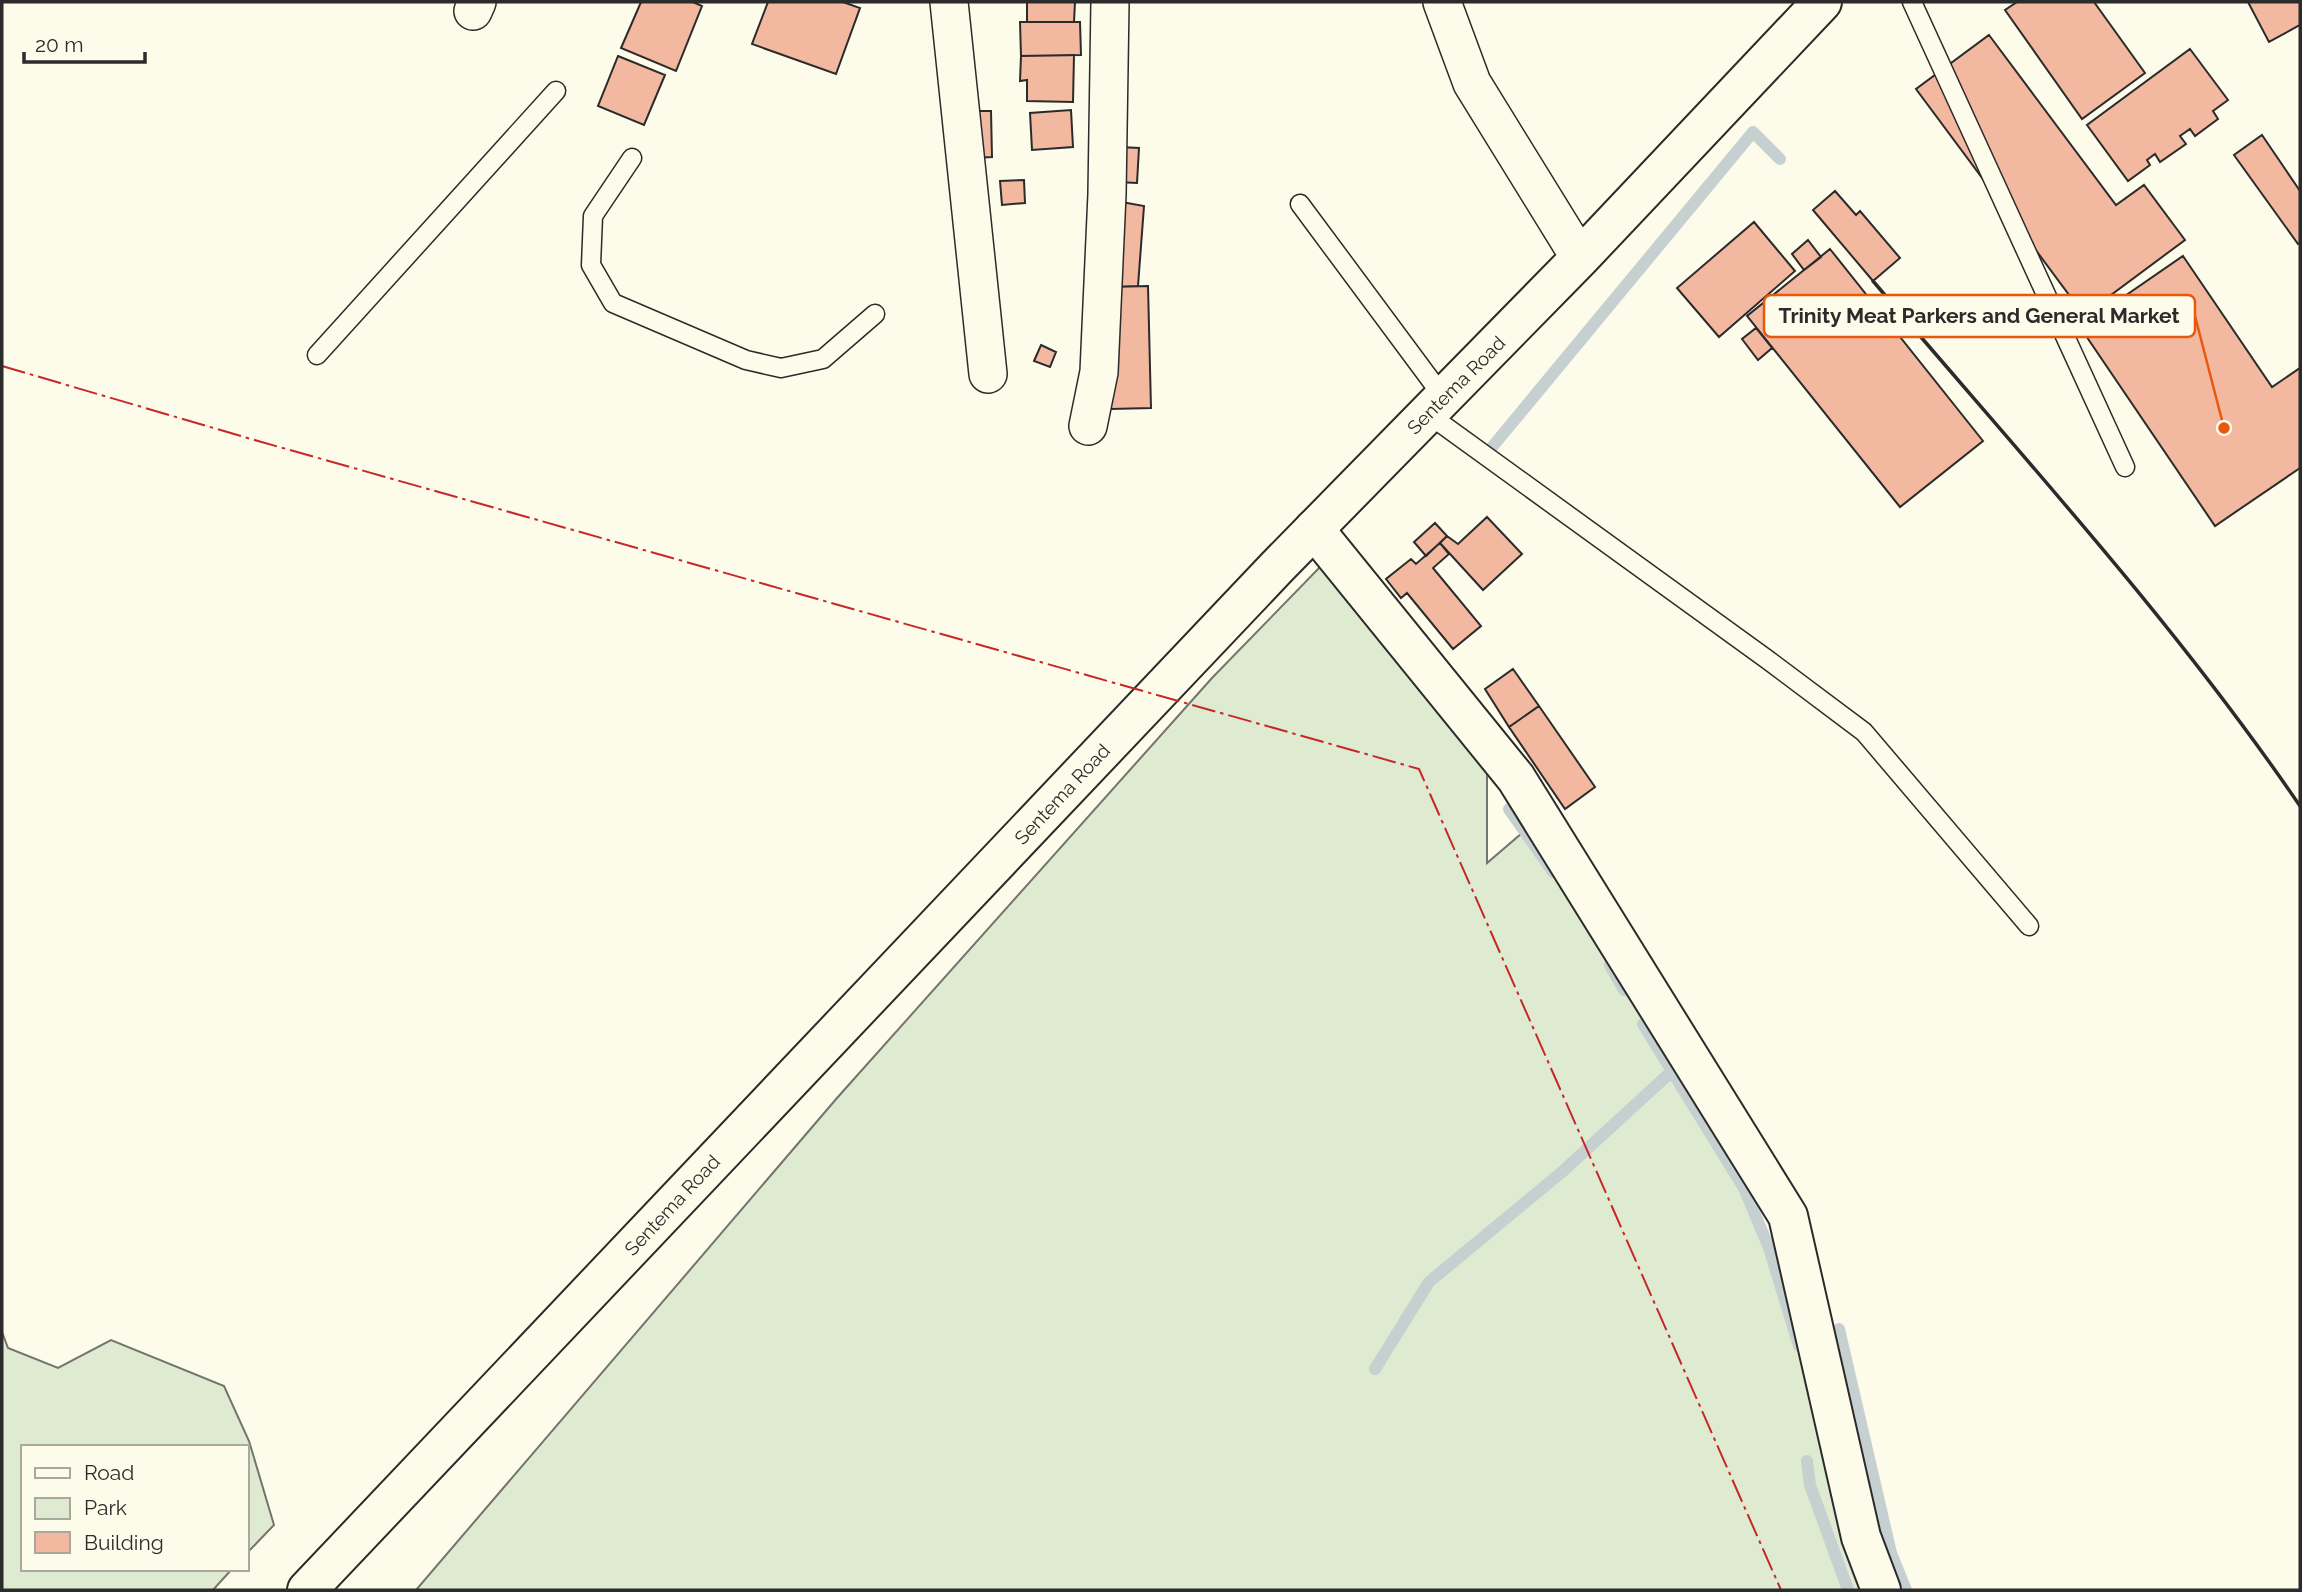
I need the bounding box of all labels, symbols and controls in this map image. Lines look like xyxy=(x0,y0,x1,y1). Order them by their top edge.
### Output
scale bar xyxy=(24,21,145,65)
text: 20 m xyxy=(35,32,83,57)
callout: Trinity Meat Parkers and General Market xyxy=(1764,295,2195,337)
text: Trinity Meat Parkers and General Market xyxy=(1778,303,2180,328)
street label: Sentema Road xyxy=(1403,332,1509,438)
street label: Sentema Road xyxy=(1010,739,1114,849)
street label: Sentema Road xyxy=(620,1150,724,1260)
legend xyxy=(21,1445,248,1571)
text: Road xyxy=(84,1460,134,1485)
text: Park xyxy=(84,1495,127,1520)
text: Building xyxy=(84,1530,164,1555)

